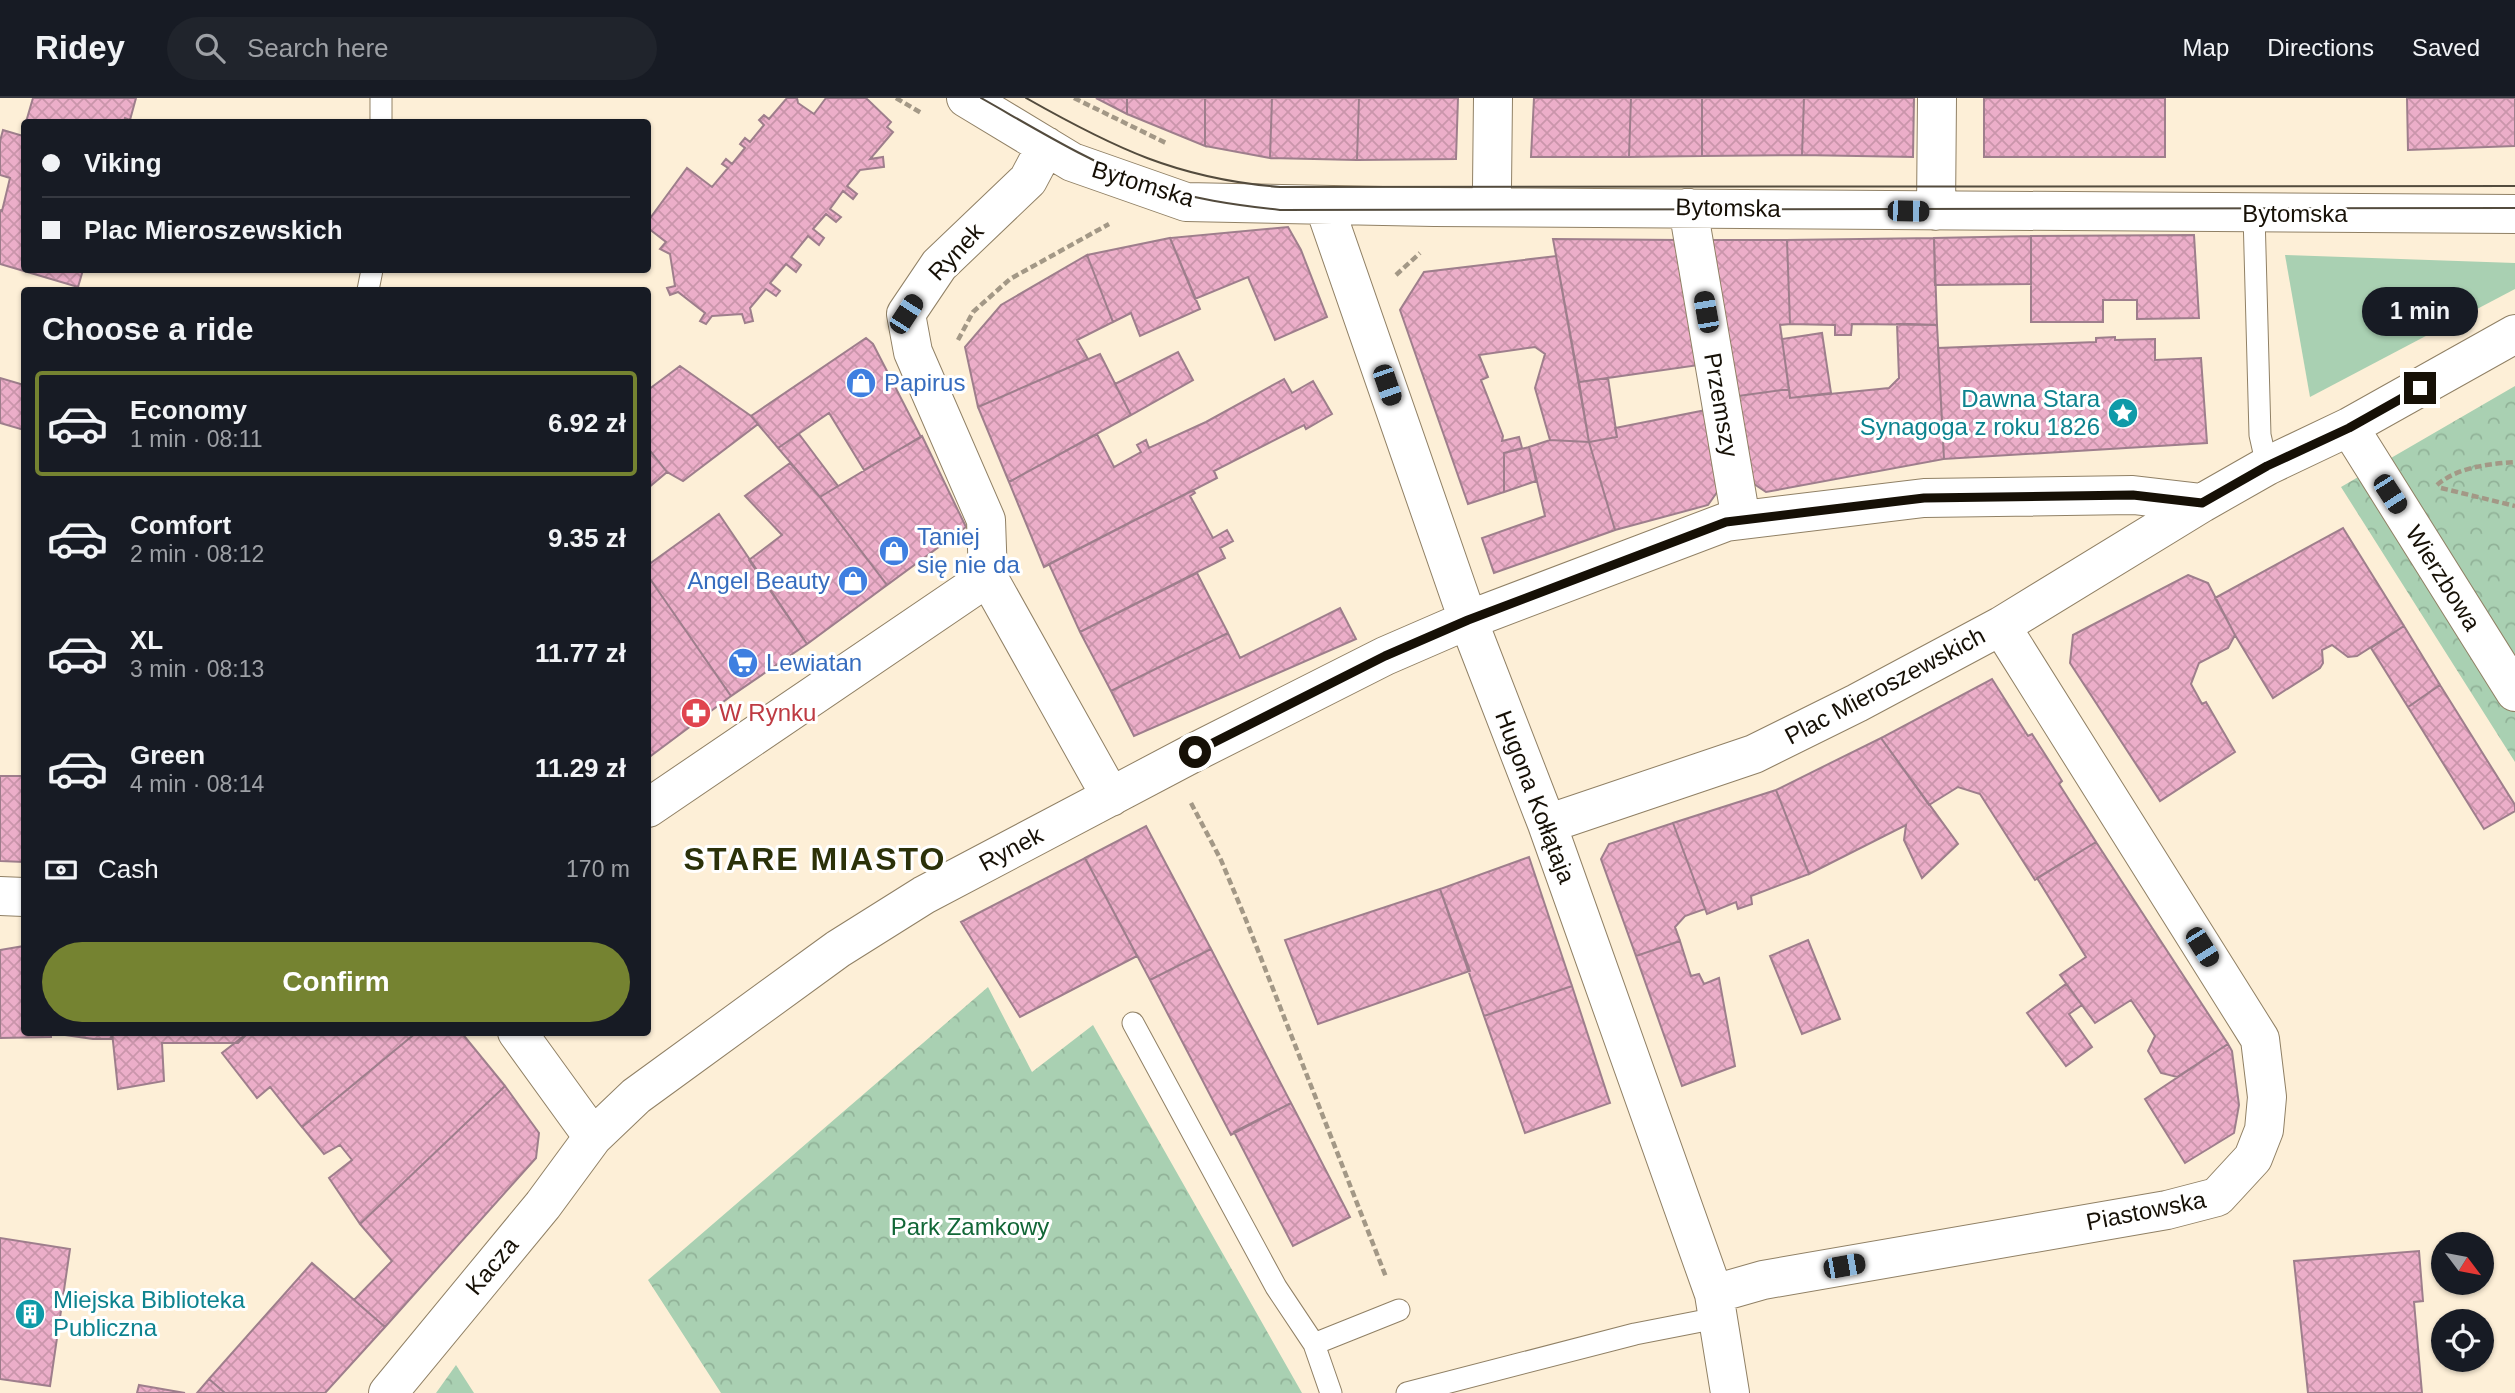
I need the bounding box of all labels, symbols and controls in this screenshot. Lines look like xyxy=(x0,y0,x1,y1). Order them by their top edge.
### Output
search box xyxy=(167,17,657,80)
text: Ridey xyxy=(35,29,125,66)
icon: search xyxy=(191,29,229,67)
text: Search here xyxy=(247,33,389,63)
text: Map xyxy=(2183,34,2229,61)
text: Directions xyxy=(2267,34,2374,61)
text: Saved xyxy=(2412,34,2480,61)
text: Viking xyxy=(84,148,162,178)
street label: Bytomska xyxy=(1089,155,1198,212)
street label: Bytomska xyxy=(1675,193,1782,222)
car xyxy=(1887,200,1930,222)
street label: Bytomska xyxy=(2242,200,2348,227)
text: Plac Mieroszewskich xyxy=(84,215,343,245)
street label: Rynek xyxy=(923,217,989,286)
callout: 1 min xyxy=(2362,286,2478,336)
car xyxy=(1693,289,1720,335)
car xyxy=(886,291,927,337)
text: 1 min xyxy=(2390,298,2450,324)
text: Choose a ride xyxy=(42,311,254,347)
street label: Przemszy xyxy=(1699,351,1744,459)
car xyxy=(1371,362,1404,408)
shop icon: Papirus xyxy=(844,366,878,400)
place label: Papirus xyxy=(884,369,965,396)
route end xyxy=(2404,372,2436,404)
place label: Dawna Stara Synagoga z roku 1826 xyxy=(1860,385,2101,440)
icon: car xyxy=(46,392,109,455)
text: Economy xyxy=(130,395,247,425)
place icon: Dawna Stara Synagoga z roku 1826 xyxy=(2106,396,2140,430)
text: 6.92 zł xyxy=(548,408,626,438)
text: 1 min · 08:11 xyxy=(130,426,263,452)
car xyxy=(2370,471,2411,517)
icon: car xyxy=(46,507,109,570)
text: Comfort xyxy=(130,510,231,540)
street label: Wierzbowa xyxy=(2401,520,2487,636)
text: 9.35 zł xyxy=(548,523,626,553)
place label: Taniej się nie da xyxy=(917,523,1020,578)
shop icon: Taniej się nie da xyxy=(877,534,911,568)
text: 2 min · 08:12 xyxy=(130,541,264,567)
shop icon: Angel Beauty xyxy=(836,564,870,598)
place label: Angel Beauty xyxy=(687,567,830,594)
street label: Plac Mieroszewskich xyxy=(1780,621,1989,750)
icon: car xyxy=(46,622,109,685)
text: XL xyxy=(130,625,163,655)
text: 11.77 zł xyxy=(535,638,626,668)
supermarket icon: Lewiatan xyxy=(726,646,760,680)
place label: Lewiatan xyxy=(766,649,862,676)
text: 3 min · 08:13 xyxy=(130,656,264,682)
pharmacy icon: W Rynku xyxy=(679,696,713,730)
place label: W Rynku xyxy=(719,699,816,726)
street label: Hugona Kołłątaja xyxy=(1490,707,1581,888)
route start xyxy=(1179,736,1211,768)
icon: car xyxy=(46,737,109,800)
text: Green xyxy=(130,740,205,770)
text: 11.29 zł xyxy=(535,753,626,783)
text: 4 min · 08:14 xyxy=(130,771,264,797)
street label: Rynek xyxy=(974,820,1048,876)
district label: STARE MIASTO xyxy=(684,841,946,877)
icon: cash xyxy=(42,851,80,889)
text: Cash xyxy=(98,854,159,884)
text: 170 m xyxy=(566,856,630,882)
car xyxy=(2182,924,2223,970)
button: Confirm xyxy=(42,942,630,1022)
street label: Piastowska xyxy=(2084,1186,2209,1235)
park label: Park Zamkowy xyxy=(891,1213,1049,1240)
street label: Kacza xyxy=(460,1231,524,1300)
north arrow xyxy=(2431,1232,2494,1295)
map controls xyxy=(2431,1232,2494,1372)
car xyxy=(1822,1252,1867,1280)
place label: Miejska Biblioteka Publiczna xyxy=(53,1286,246,1341)
building icon: Miejska Biblioteka Publiczna xyxy=(13,1297,47,1331)
button: locate xyxy=(2431,1309,2494,1372)

